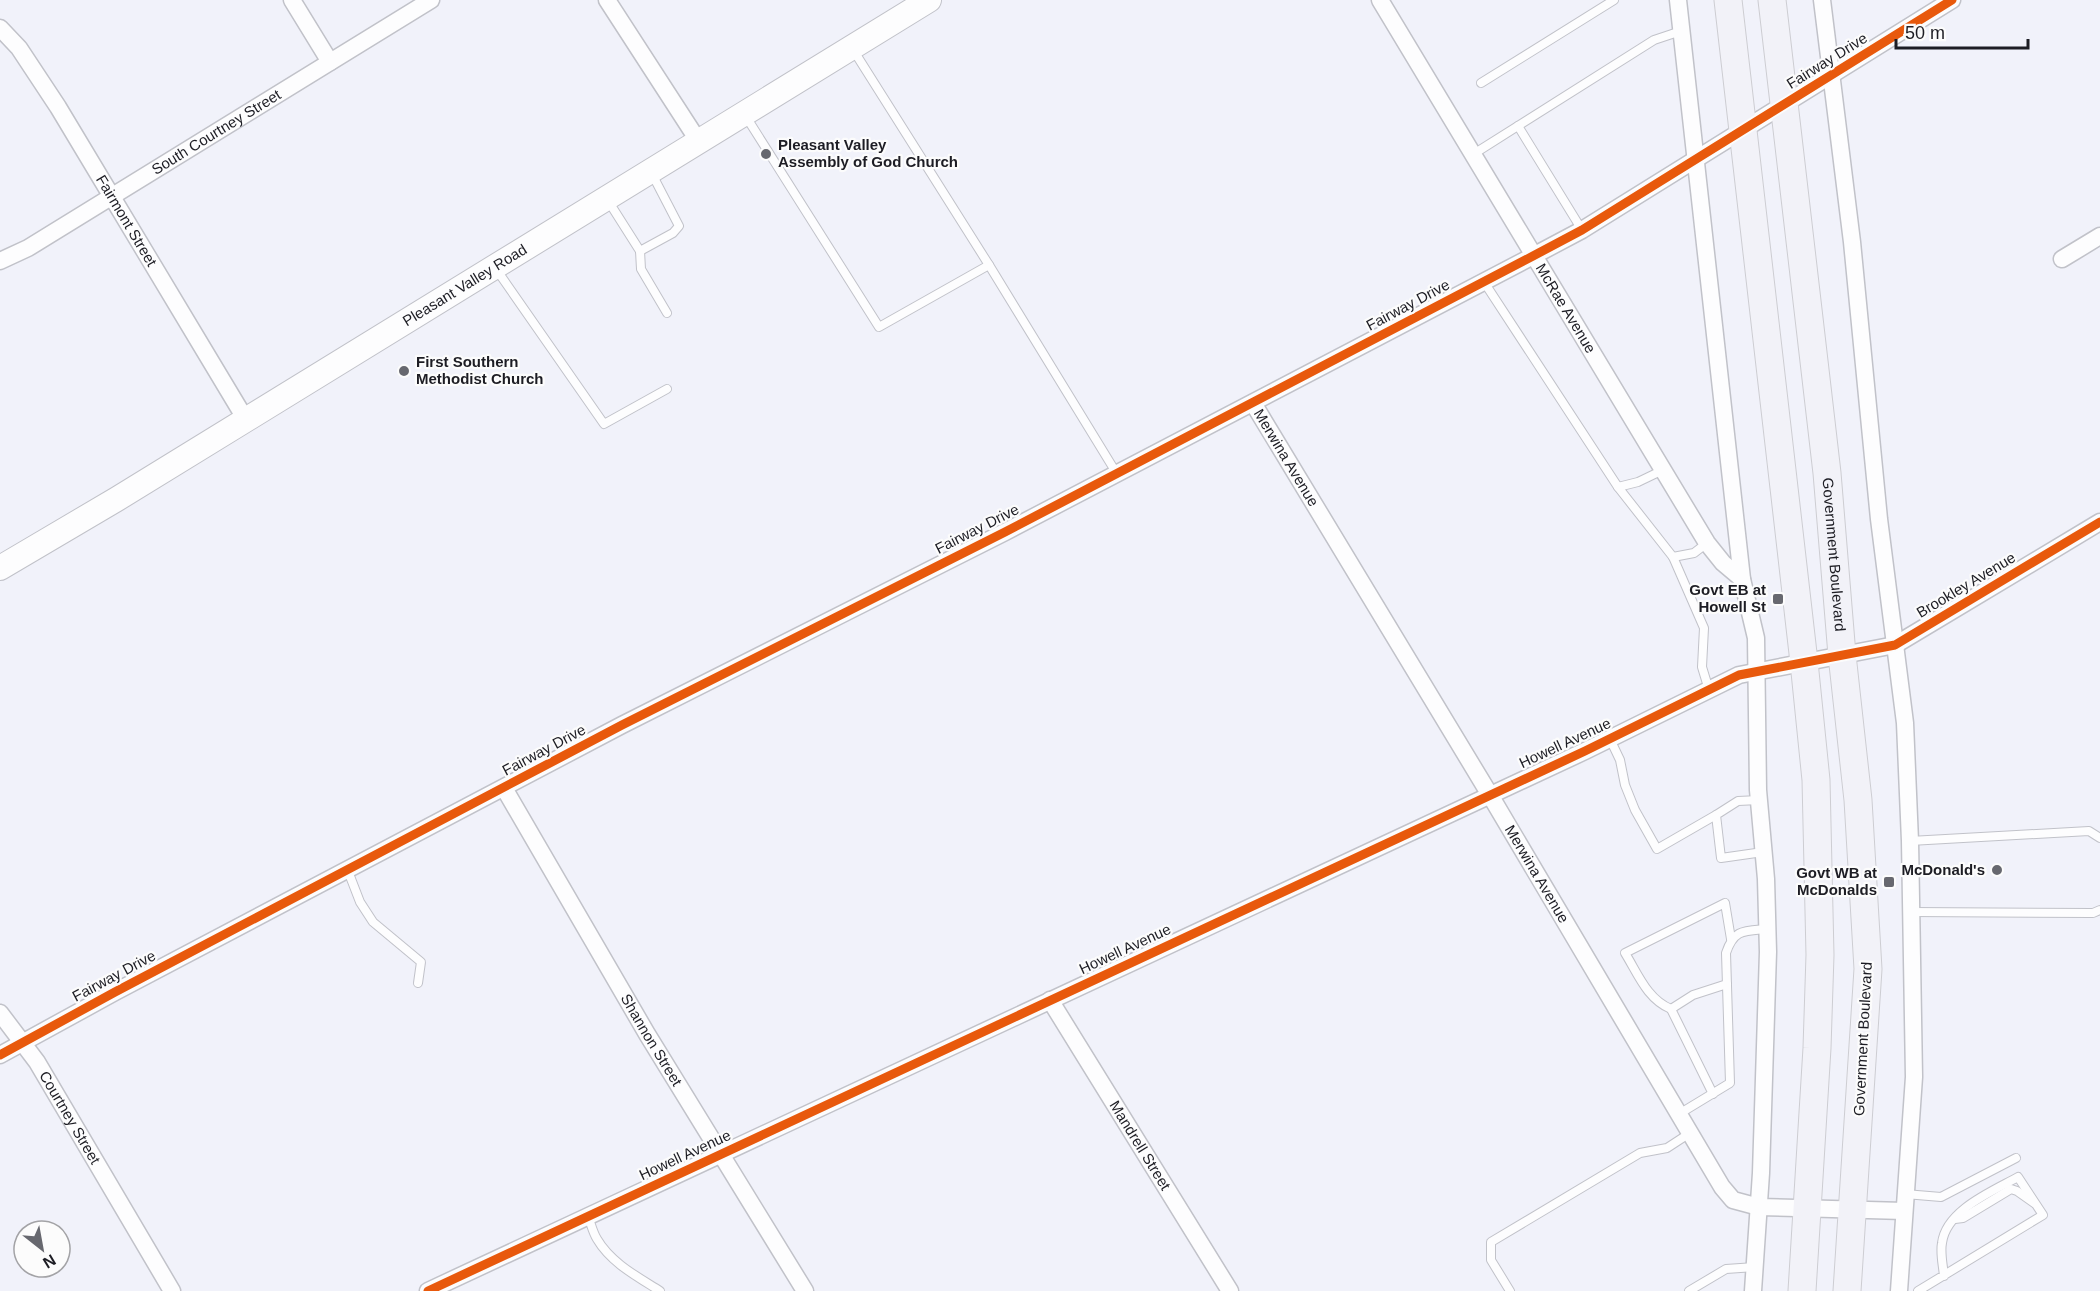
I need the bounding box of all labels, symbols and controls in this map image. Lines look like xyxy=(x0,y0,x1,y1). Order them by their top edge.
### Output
scale bar xyxy=(1896,12,2028,50)
text: 50 m xyxy=(1905,23,1945,43)
street label: Fairway Drive xyxy=(1783,29,1870,92)
street label: South Courtney Street xyxy=(148,85,284,178)
place label: Pleasant Valley Assembly of God Church xyxy=(778,136,958,170)
marker: Pleasant Valley Assembly of God Church xyxy=(759,147,773,161)
street label: Fairmont Street xyxy=(93,172,161,270)
street label: Pleasant Valley Road xyxy=(399,240,530,329)
street label: McRae Avenue xyxy=(1533,260,1600,356)
street label: Fairway Drive xyxy=(1363,276,1452,334)
place label: First Southern Methodist Church xyxy=(416,353,544,387)
marker: First Southern Methodist Church xyxy=(397,364,411,378)
street label: Merwina Avenue xyxy=(1251,406,1322,509)
street label: Government Boulevard xyxy=(1819,477,1849,632)
street label: Fairway Drive xyxy=(932,500,1021,557)
street label: Brookley Avenue xyxy=(1913,548,2018,621)
place label: Govt EB at Howell St xyxy=(1689,581,1766,615)
marker: Govt EB at Howell St xyxy=(1771,592,1785,606)
street label: Howell Avenue xyxy=(1516,714,1613,771)
street label: Fairway Drive xyxy=(499,721,588,779)
street label: Merwina Avenue xyxy=(1502,822,1573,926)
place label: McDonald's xyxy=(1901,861,1985,878)
marker: McDonald's xyxy=(1990,863,2004,877)
place label: Govt WB at McDonalds xyxy=(1796,864,1877,898)
marker: Govt WB at McDonalds xyxy=(1882,875,1896,889)
street label: Howell Avenue xyxy=(1076,920,1173,977)
street label: Fairway Drive xyxy=(69,947,158,1005)
street label: Government Boulevard xyxy=(1850,962,1875,1116)
street label: Shannon Street xyxy=(618,991,686,1090)
street label: Courtney Street xyxy=(36,1068,105,1168)
street label: Mandrell Street xyxy=(1106,1097,1175,1194)
street label: Howell Avenue xyxy=(636,1126,733,1183)
north arrow xyxy=(12,1219,72,1279)
text: N xyxy=(40,1251,59,1272)

